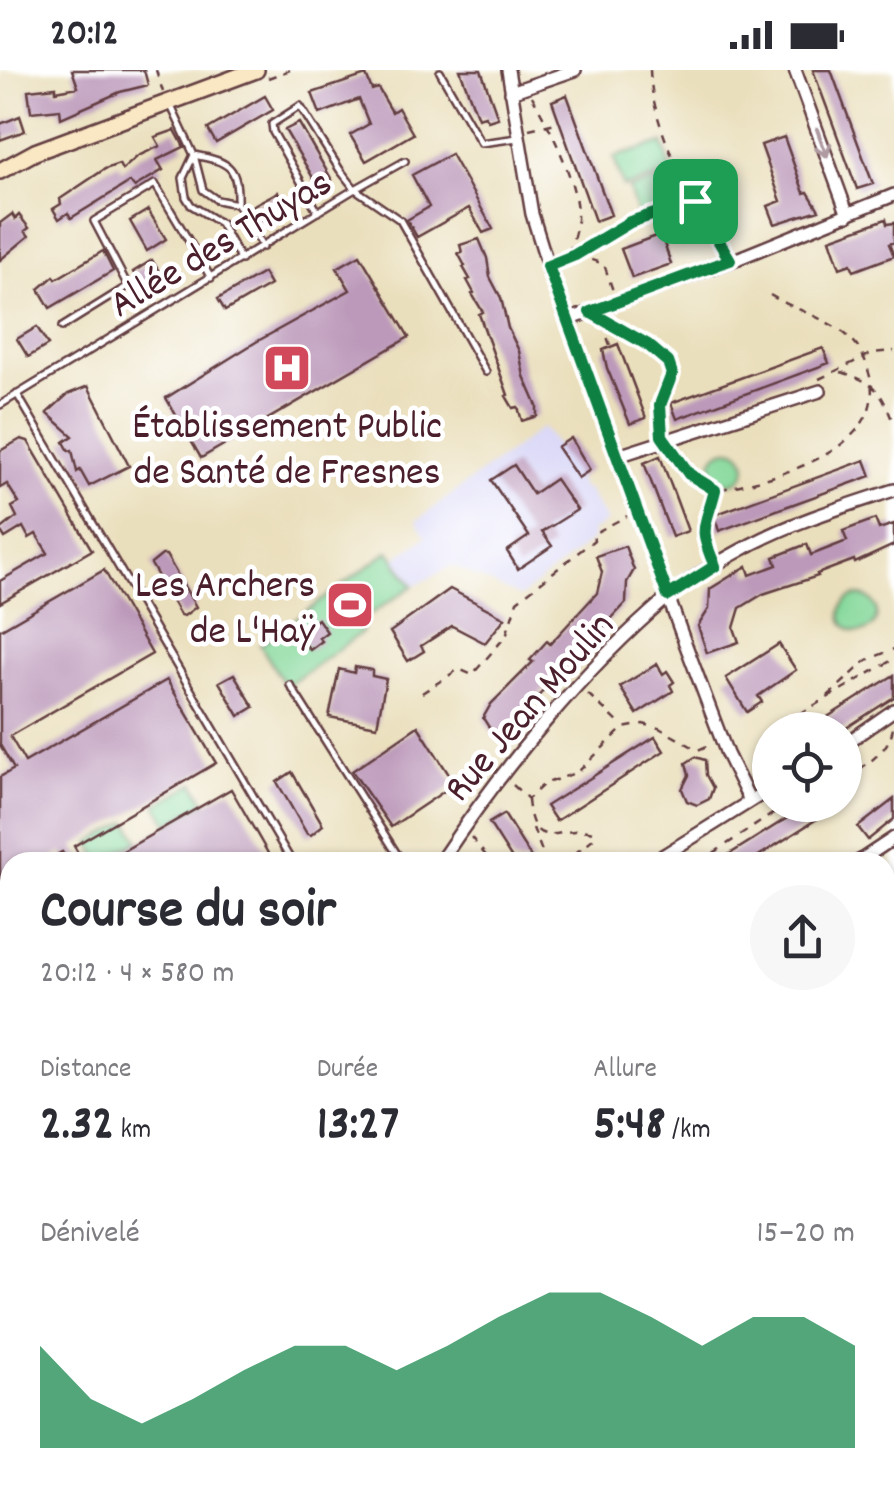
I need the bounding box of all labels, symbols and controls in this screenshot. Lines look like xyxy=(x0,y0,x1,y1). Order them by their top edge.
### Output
text: 20:12 xyxy=(50,8,119,63)
one-way arrow xyxy=(814,126,832,157)
street label: Allée des Thuyas xyxy=(100,158,344,336)
pin xyxy=(653,159,738,244)
icon: arrive xyxy=(668,174,723,229)
hospital icon: Établissement Public de Santé de Fresnes xyxy=(261,342,313,394)
place label: Établissement Public de Santé de Fresnes xyxy=(132,401,442,504)
place label: Les Archers de L'Haÿ xyxy=(135,560,316,663)
sports icon: Les Archers de L'Haÿ xyxy=(324,579,376,631)
street label: Rue Jean Moulin xyxy=(433,602,631,817)
map controls xyxy=(752,712,862,822)
button: locate xyxy=(752,712,862,822)
text: Course du soir xyxy=(40,875,336,954)
button: share xyxy=(750,885,855,990)
text: 20:12 · 4 × 580 m xyxy=(40,952,235,998)
text: Distance xyxy=(40,1051,131,1091)
text: Durée xyxy=(317,1051,378,1091)
text: Allure xyxy=(593,1051,657,1091)
text: 2.32 xyxy=(40,1091,114,1163)
text: 13:27 xyxy=(317,1091,399,1163)
text: 5:48 xyxy=(593,1091,666,1163)
text: km xyxy=(114,1112,151,1152)
text: /km xyxy=(666,1112,711,1152)
text: Dénivelé xyxy=(40,1212,140,1258)
text: 15–20 m xyxy=(757,1212,855,1258)

